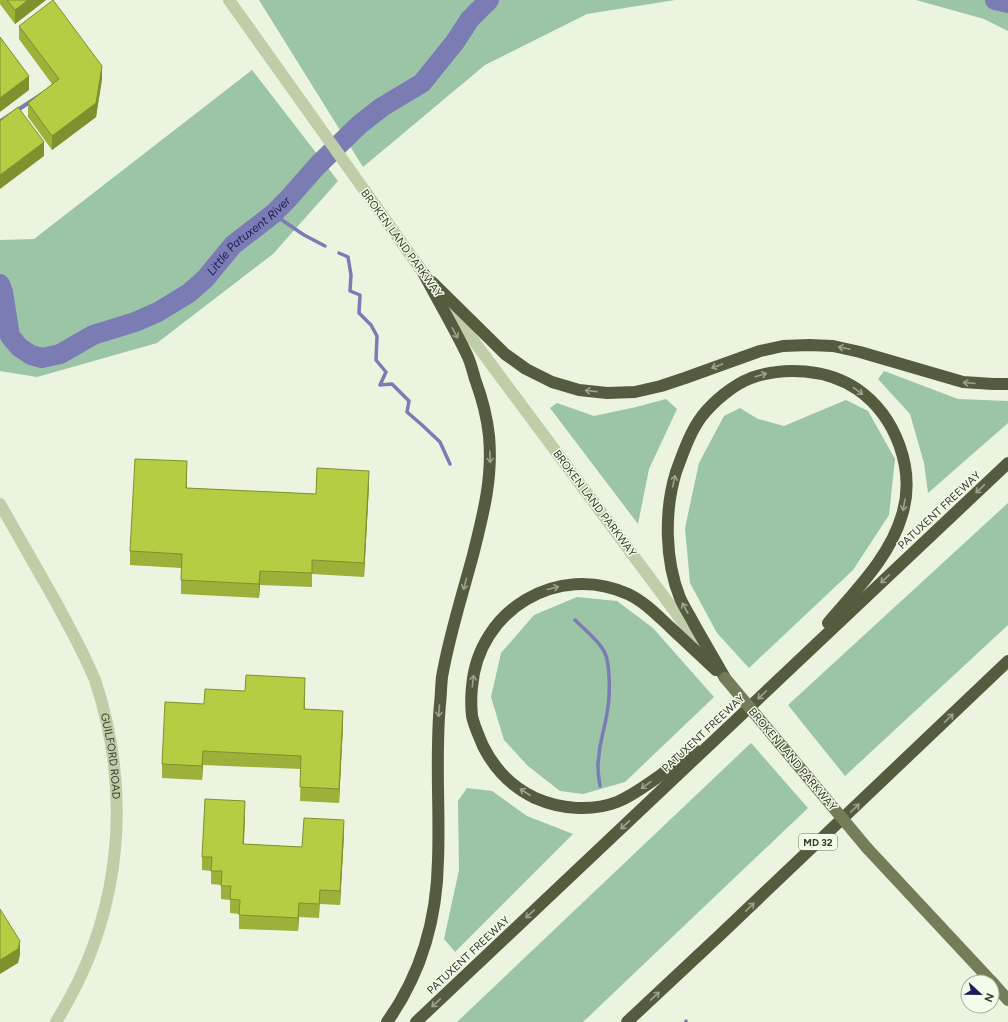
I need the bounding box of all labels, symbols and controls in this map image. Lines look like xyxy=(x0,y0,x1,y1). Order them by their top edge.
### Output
street label: BROKEN LAND PARKWAY xyxy=(358,187,445,300)
water label: Little Patuxent River xyxy=(204,193,294,278)
one-way arrow xyxy=(452,327,459,339)
one-way arrow xyxy=(838,344,851,352)
one-way arrow xyxy=(712,363,724,371)
one-way arrow xyxy=(755,371,768,379)
one-way arrow xyxy=(963,379,976,386)
one-way arrow xyxy=(852,387,863,395)
one-way arrow xyxy=(585,388,598,395)
street label: BROKEN LAND PARKWAY xyxy=(550,447,639,559)
one-way arrow xyxy=(486,450,493,463)
street label: PATUXENT FREEWAY xyxy=(895,468,984,552)
one-way arrow xyxy=(671,475,679,488)
one-way arrow xyxy=(975,485,985,494)
one-way arrow xyxy=(900,498,908,511)
one-way arrow xyxy=(880,574,890,583)
one-way arrow xyxy=(461,577,468,590)
one-way arrow xyxy=(546,584,559,592)
one-way arrow xyxy=(681,602,689,614)
one-way arrow xyxy=(469,675,476,688)
one-way arrow xyxy=(757,690,767,700)
street label: PATUXENT FREEWAY xyxy=(659,691,748,775)
one-way arrow xyxy=(436,704,443,717)
street label: BROKEN LAND PARKWAY xyxy=(746,705,840,814)
street label: GUILFORD ROAD xyxy=(98,712,123,800)
one-way arrow xyxy=(944,713,954,723)
one-way arrow xyxy=(641,781,652,789)
one-way arrow xyxy=(519,788,530,796)
one-way arrow xyxy=(849,803,860,812)
one-way arrow xyxy=(620,820,630,830)
road number: MD 32 xyxy=(799,834,837,850)
one-way arrow xyxy=(745,902,755,912)
one-way arrow xyxy=(525,909,535,919)
street label: PATUXENT FREEWAY xyxy=(424,913,513,997)
north arrow xyxy=(960,974,1000,1014)
one-way arrow xyxy=(650,991,660,1000)
text: N xyxy=(981,991,996,1004)
one-way arrow xyxy=(431,999,441,1008)

